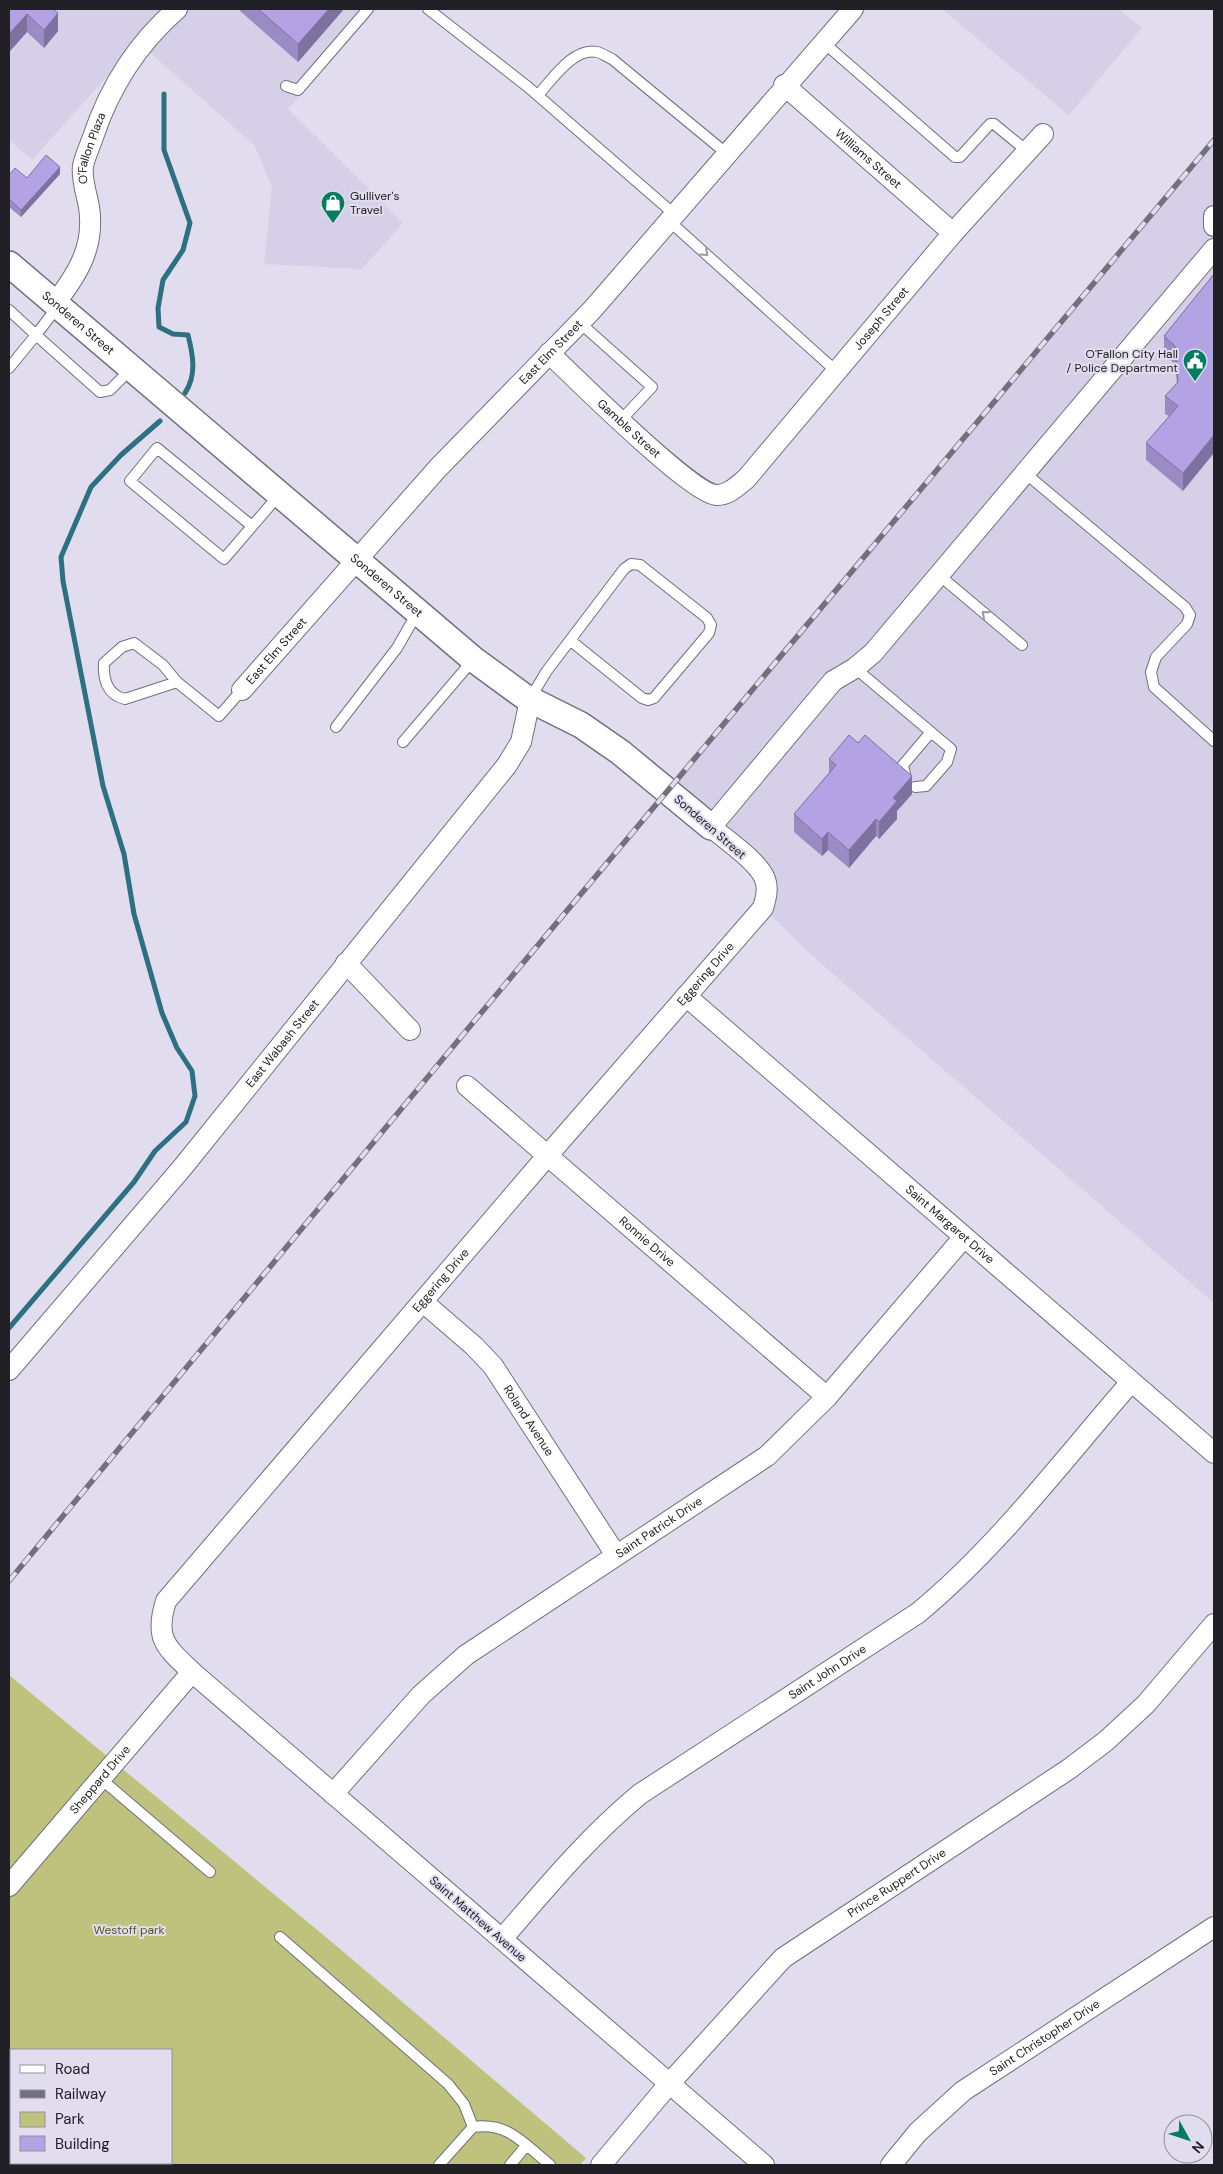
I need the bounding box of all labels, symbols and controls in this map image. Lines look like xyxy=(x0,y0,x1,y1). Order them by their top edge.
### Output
street label: O'Fallon Plaza xyxy=(75,110,109,185)
street label: Williams Street xyxy=(832,125,905,192)
place label: Gulliver's Travel xyxy=(350,188,399,218)
shop icon: Gulliver's Travel xyxy=(320,190,346,224)
one-way arrow xyxy=(699,247,708,256)
street label: Joseph Street xyxy=(850,283,913,353)
street label: Sonderen Street xyxy=(39,288,118,359)
street label: East Elm Street xyxy=(516,316,586,388)
place label: O'Fallon City Hall / Police Department xyxy=(1067,346,1178,376)
public building icon: O'Fallon City Hall / Police Department xyxy=(1182,348,1208,382)
street label: Gamble Street xyxy=(594,395,664,462)
street label: Sonderen Street xyxy=(347,550,427,621)
one-way arrow xyxy=(981,610,990,619)
street label: East Elm Street xyxy=(242,614,311,688)
street label: Sonderen Street xyxy=(671,791,750,863)
street label: Eggering Drive xyxy=(674,939,738,1009)
street label: East Wabash Street xyxy=(242,996,323,1091)
street label: Saint Margaret Drive xyxy=(902,1182,998,1267)
street label: Ronnie Drive xyxy=(616,1213,679,1270)
street label: Eggering Drive xyxy=(409,1245,473,1316)
street label: Roland Avenue xyxy=(500,1382,558,1459)
street label: Saint Patrick Drive xyxy=(612,1493,706,1562)
street label: Saint John Drive xyxy=(785,1641,870,1703)
street label: Sheppard Drive xyxy=(66,1742,134,1817)
street label: Prince Ruppert Drive xyxy=(844,1844,949,1921)
street label: Saint Matthew Avenue xyxy=(426,1872,530,1966)
park label: Westoff park xyxy=(93,1922,165,1938)
street label: Saint Christopher Drive xyxy=(986,1996,1103,2080)
legend xyxy=(10,2049,172,2164)
text: Road xyxy=(55,2059,90,2079)
text: Railway xyxy=(55,2084,107,2104)
text: Park xyxy=(55,2109,85,2129)
north arrow xyxy=(1163,2114,1213,2164)
text: Building xyxy=(55,2134,110,2154)
text: N xyxy=(1188,2138,1208,2157)

